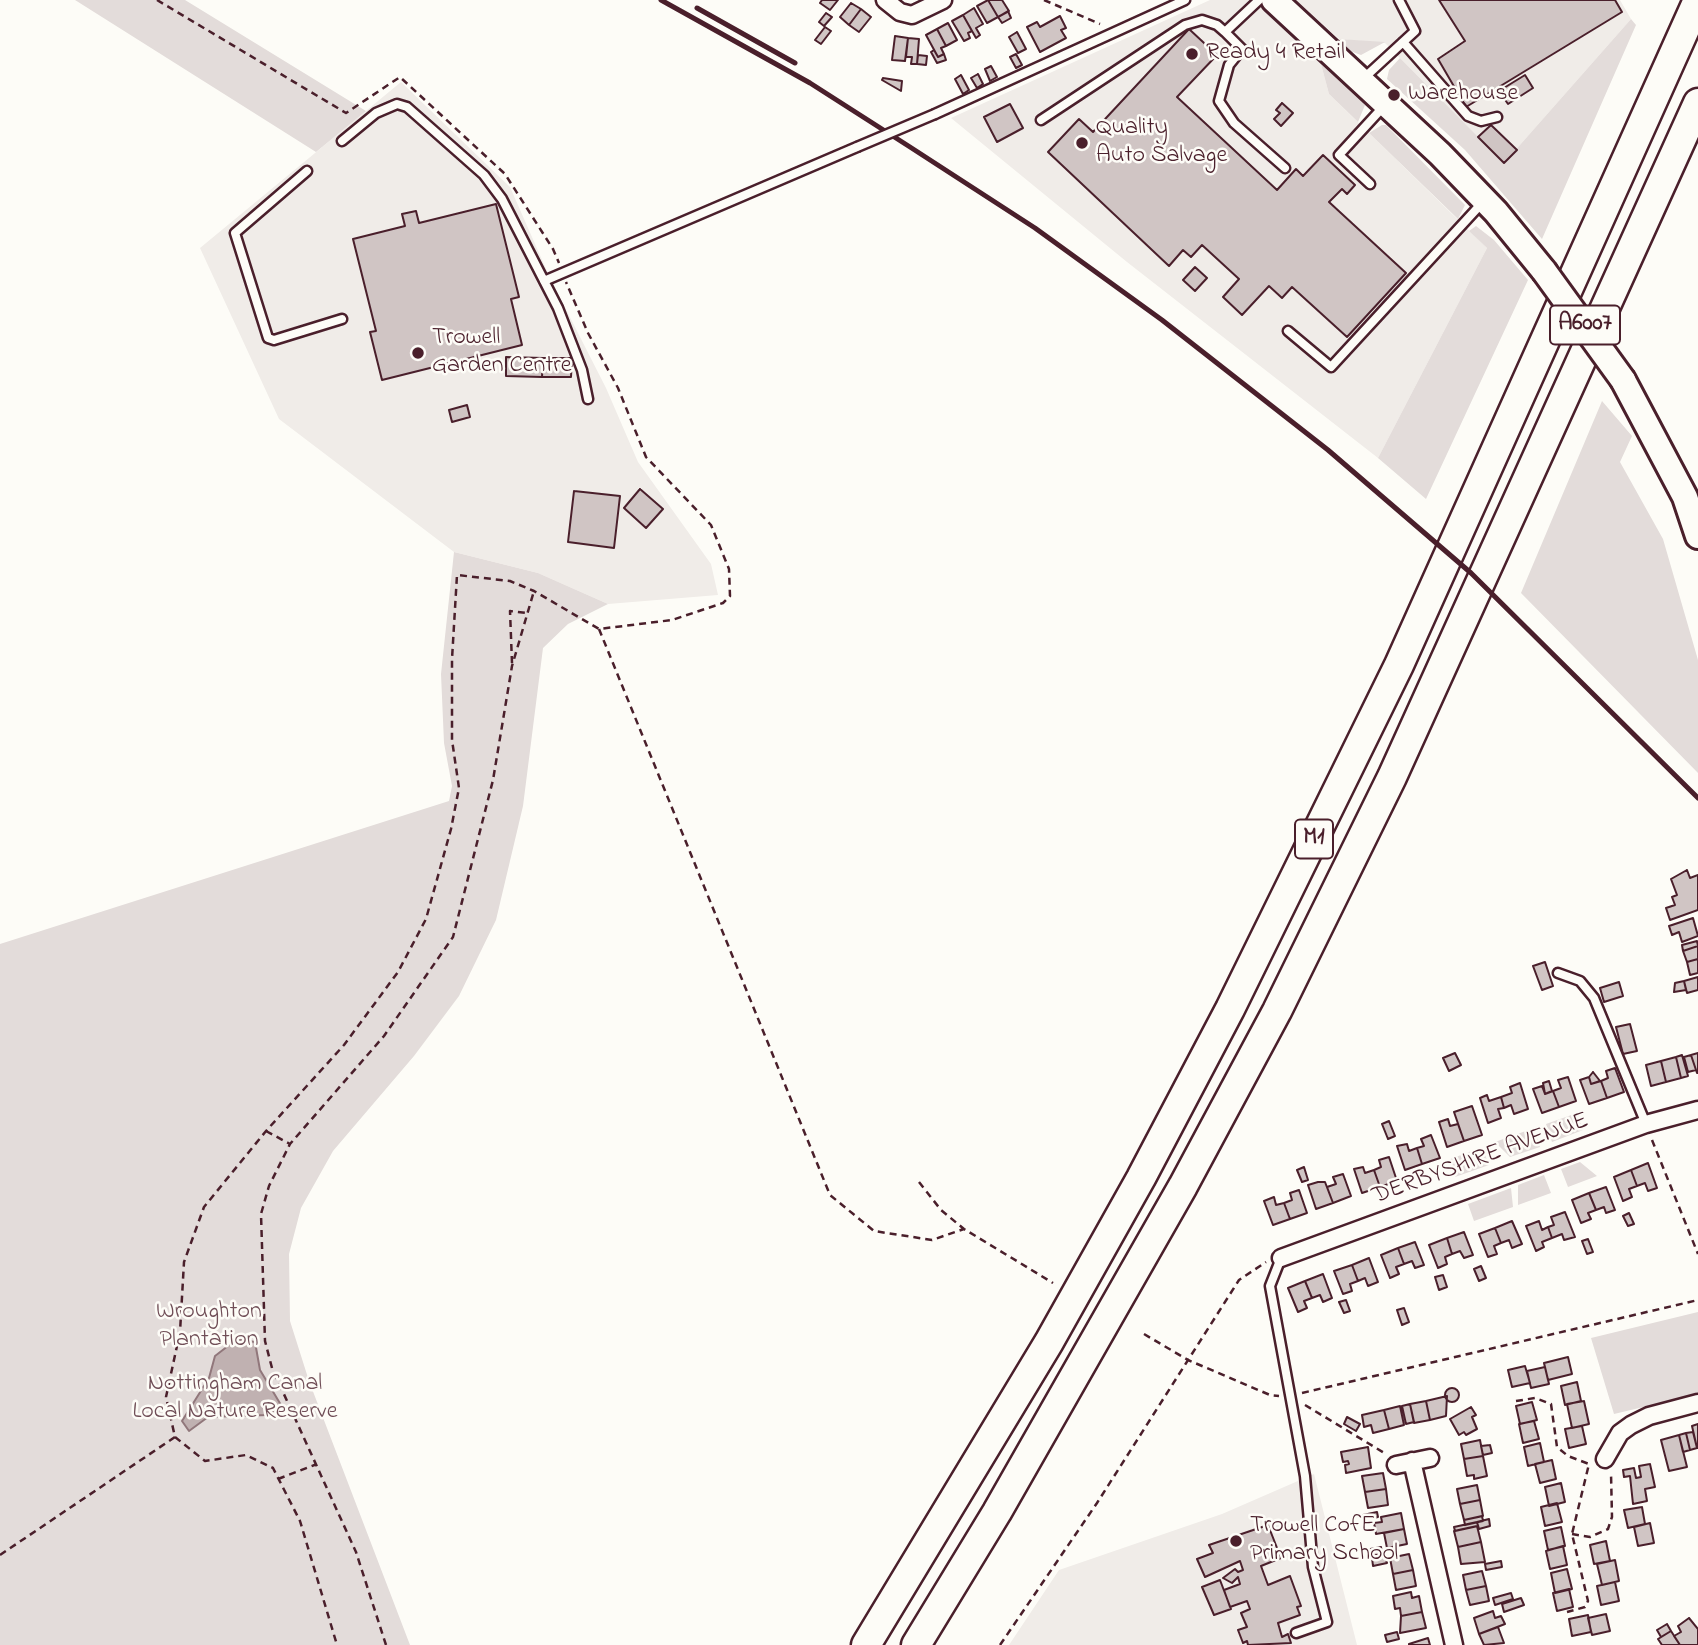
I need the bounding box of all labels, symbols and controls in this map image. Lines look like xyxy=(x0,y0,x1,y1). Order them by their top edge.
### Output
place label: Ready 4 Retail xyxy=(1206,40,1345,68)
marker: Ready 4 Retail xyxy=(1184,46,1200,62)
place label: Warehouse xyxy=(1408,81,1518,109)
marker: Warehouse xyxy=(1386,87,1402,103)
place label: Quality Auto Salvage xyxy=(1096,115,1227,171)
marker: Quality Auto Salvage xyxy=(1074,135,1090,151)
road number: A6007 xyxy=(1550,306,1620,344)
place label: Trowell Garden Centre xyxy=(432,325,572,381)
marker: Trowell Garden Centre xyxy=(410,345,426,361)
road number: M1 xyxy=(1295,820,1333,859)
street label: DERBYSHIRE AVENUE xyxy=(1369,1107,1593,1213)
park label: Wroughton Plantation xyxy=(156,1299,262,1355)
park label: Nottingham Canal Local Nature Reserve xyxy=(132,1371,338,1427)
place label: Trowell CofE Primary School xyxy=(1250,1513,1398,1569)
marker: Trowell CofE Primary School xyxy=(1228,1533,1244,1549)

